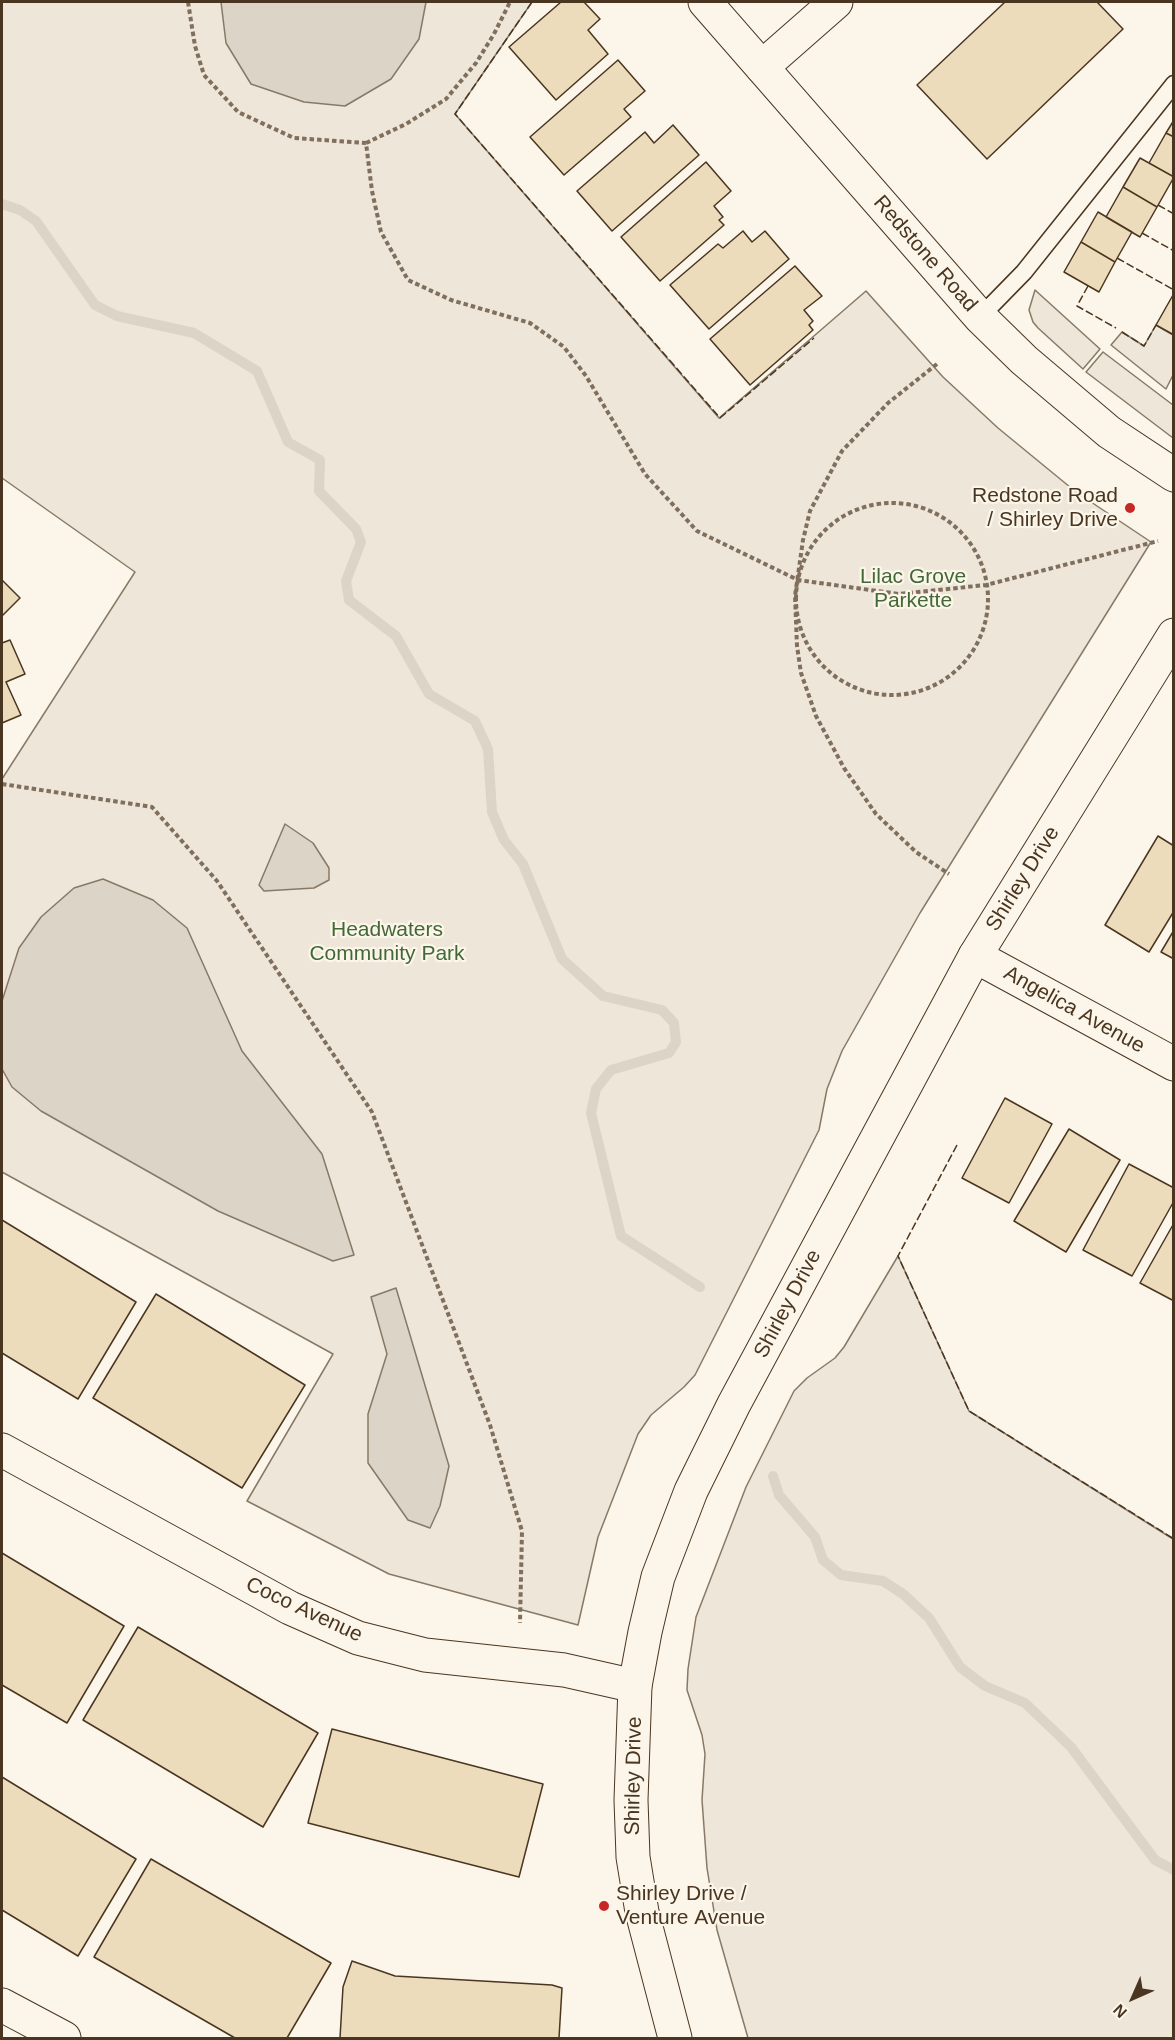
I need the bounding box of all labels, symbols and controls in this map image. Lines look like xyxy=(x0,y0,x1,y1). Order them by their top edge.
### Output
street label: Redstone Road xyxy=(868,191,982,317)
place label: Redstone Road / Shirley Drive xyxy=(972,483,1118,533)
marker: Redstone Road / Shirley Drive xyxy=(1123,501,1137,515)
park label: Lilac Grove Parkette xyxy=(860,564,966,614)
street label: Shirley Drive xyxy=(981,822,1065,936)
park label: Headwaters Community Park xyxy=(309,917,465,967)
street label: Angelica Avenue xyxy=(999,961,1149,1059)
street label: Shirley Drive xyxy=(749,1246,827,1362)
street label: Coco Avenue xyxy=(242,1572,366,1648)
street label: Shirley Drive xyxy=(620,1716,648,1836)
place label: Shirley Drive / Venture Avenue xyxy=(616,1881,765,1931)
marker: Shirley Drive / Venture Avenue xyxy=(597,1899,611,1913)
north arrow xyxy=(1103,1968,1163,2028)
text: N xyxy=(1110,2001,1130,2021)

